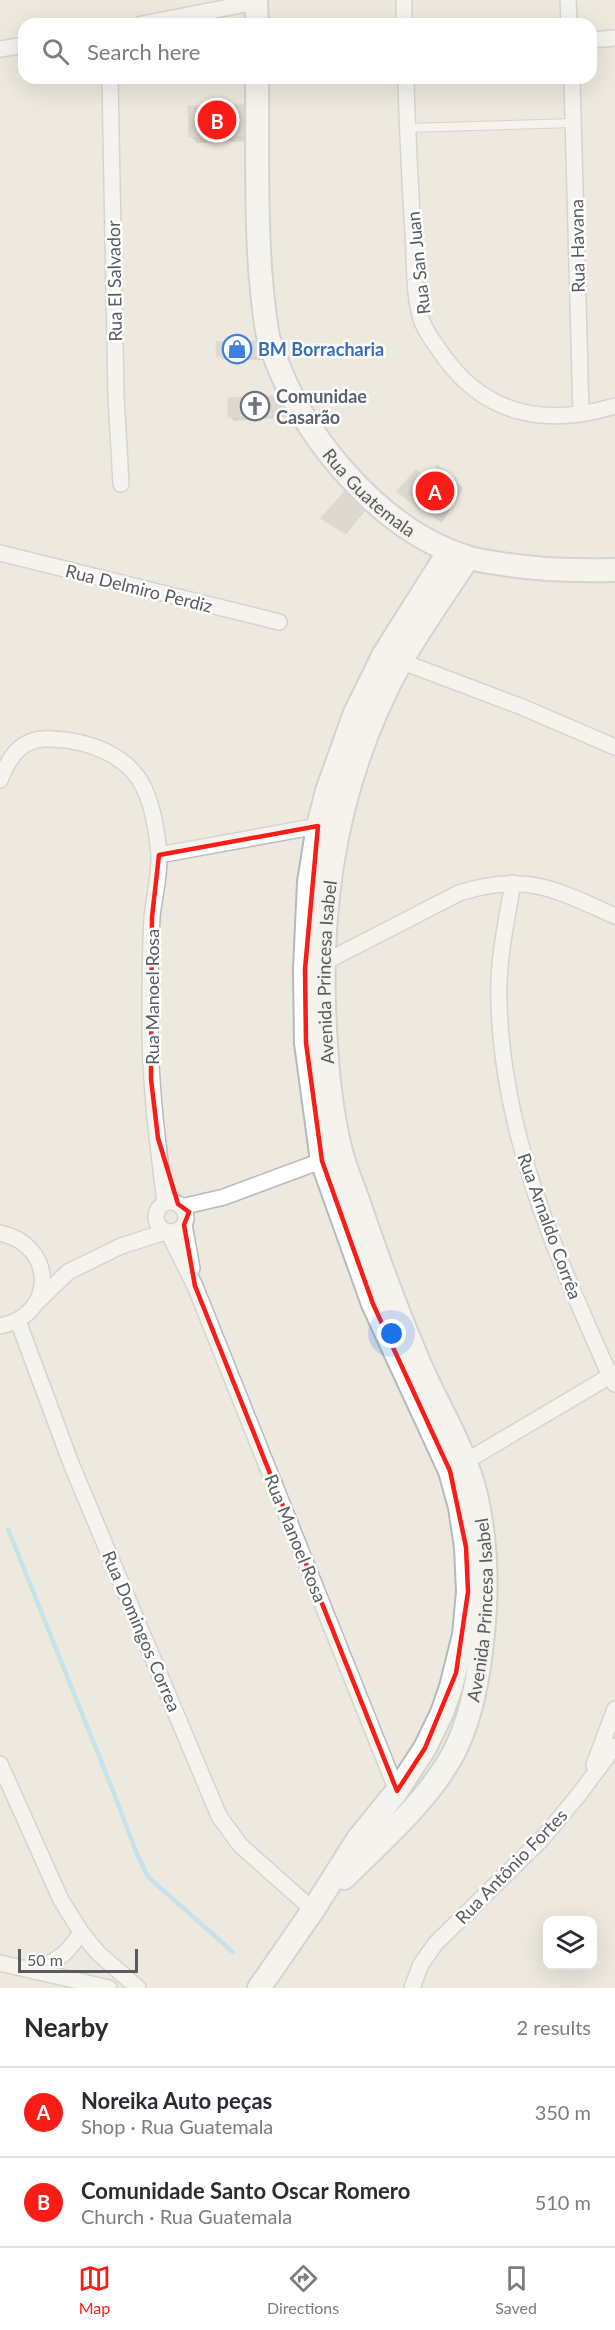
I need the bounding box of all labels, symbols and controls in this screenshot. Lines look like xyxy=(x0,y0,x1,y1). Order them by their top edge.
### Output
search box xyxy=(18,18,597,84)
icon: search xyxy=(39,35,72,68)
text: Search here xyxy=(87,38,200,65)
pin: B xyxy=(198,98,236,142)
street label: Rua Havana xyxy=(565,199,589,293)
street label: Rua San Juan xyxy=(402,210,434,316)
street label: Rua El Salvador xyxy=(102,220,126,342)
shop icon: BM Borracharia xyxy=(221,333,253,365)
place label: BM Borracharia xyxy=(258,338,384,360)
place label: Comunidae Casarão xyxy=(276,385,367,428)
church icon: Comunidae Casarão xyxy=(239,390,271,422)
street label: Rua Guatemala xyxy=(318,444,420,541)
pin: A xyxy=(416,468,454,514)
street label: Rua Delmiro Perdiz xyxy=(63,559,215,617)
street label: Avenida Princesa Isabel xyxy=(313,879,341,1065)
street label: Rua Manoel Rosa xyxy=(141,929,163,1065)
street label: Rua Arnaldo Corrêa xyxy=(513,1150,587,1302)
your location xyxy=(377,1319,406,1348)
street label: Rua Manoel Rosa xyxy=(260,1471,332,1605)
street label: Avenida Princesa Isabel xyxy=(461,1517,497,1704)
street label: Rua Domingos Correa xyxy=(98,1547,186,1715)
street label: Rua Antônio Fortes xyxy=(450,1804,572,1928)
map controls xyxy=(543,1916,597,1970)
button: layers xyxy=(543,1916,597,1970)
scale bar xyxy=(18,1946,138,1974)
text: 50 m xyxy=(27,1950,63,1969)
text: Nearby xyxy=(24,2011,109,2043)
text: 2 results xyxy=(516,2015,591,2039)
text: Noreika Auto peças xyxy=(81,2087,272,2114)
text: A xyxy=(37,2100,50,2124)
text: 350 m xyxy=(535,2100,591,2124)
text: Shop · Rua Guatemala xyxy=(81,2114,273,2138)
text: Comunidade Santo Oscar Romero xyxy=(81,2177,410,2204)
text: B xyxy=(37,2190,50,2214)
text: 510 m xyxy=(535,2190,591,2214)
text: Church · Rua Guatemala xyxy=(81,2204,292,2228)
tab: Map xyxy=(78,2262,111,2317)
tab: Directions xyxy=(267,2262,339,2317)
tab: Saved xyxy=(495,2262,537,2317)

